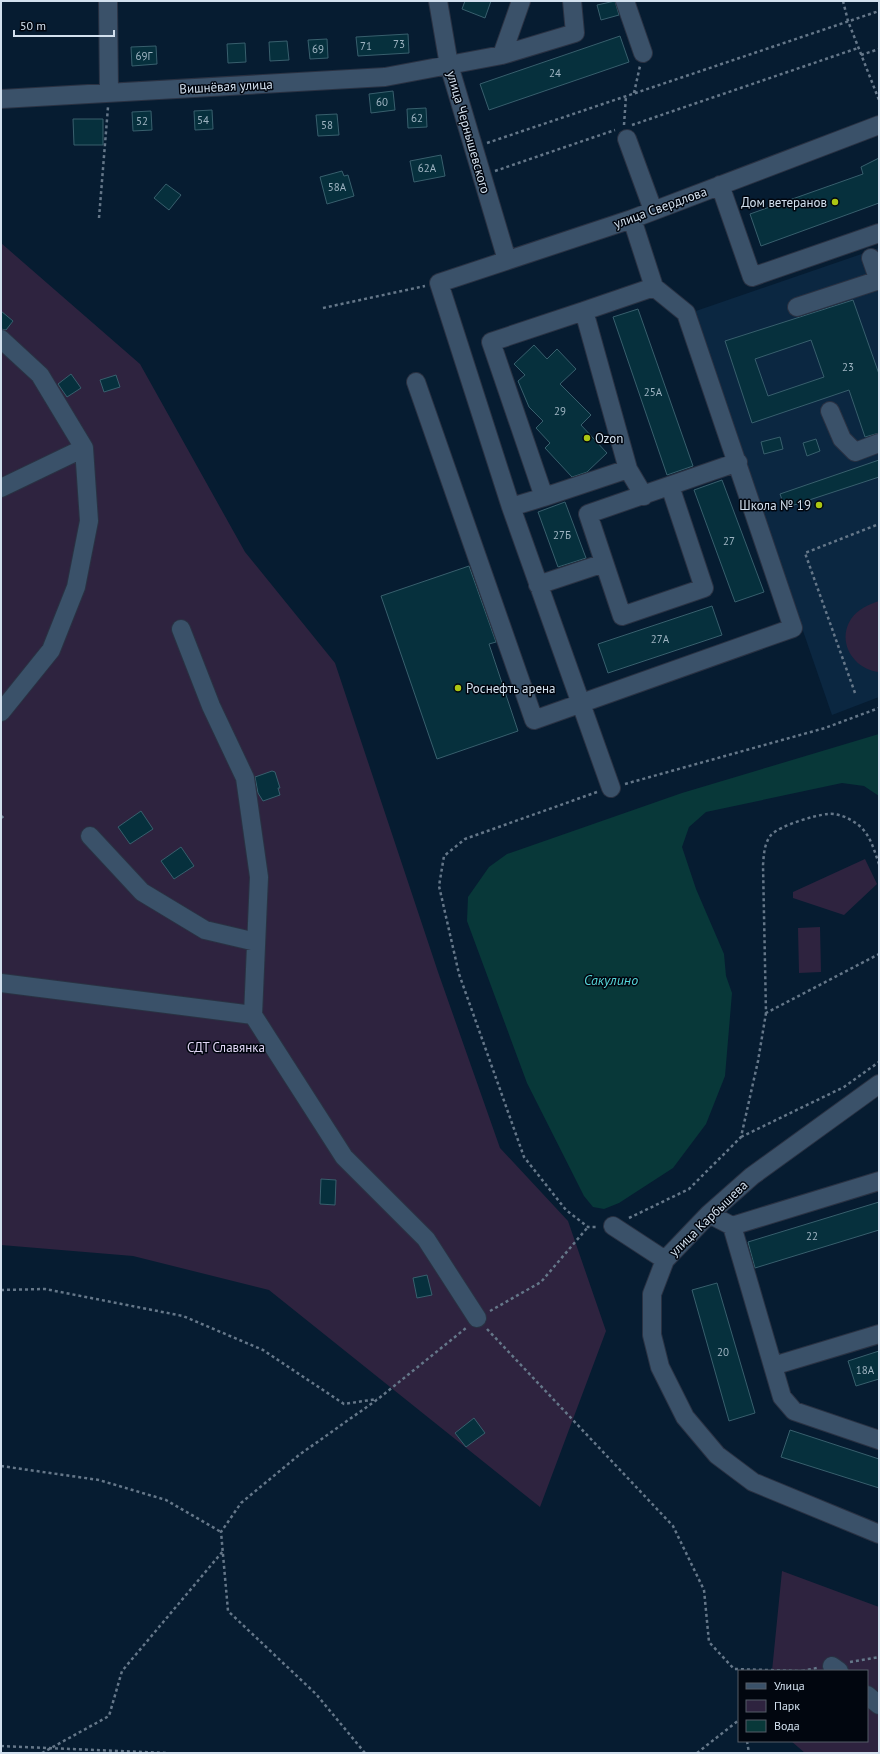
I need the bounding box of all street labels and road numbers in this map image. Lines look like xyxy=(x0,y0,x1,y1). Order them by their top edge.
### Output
street label: улица Чернышевского xyxy=(443,69,494,195)
street label: Вишнёвая улица xyxy=(179,76,273,97)
street label: улица Свердлова xyxy=(611,183,709,232)
street label: улица Карбышева xyxy=(666,1177,751,1260)

